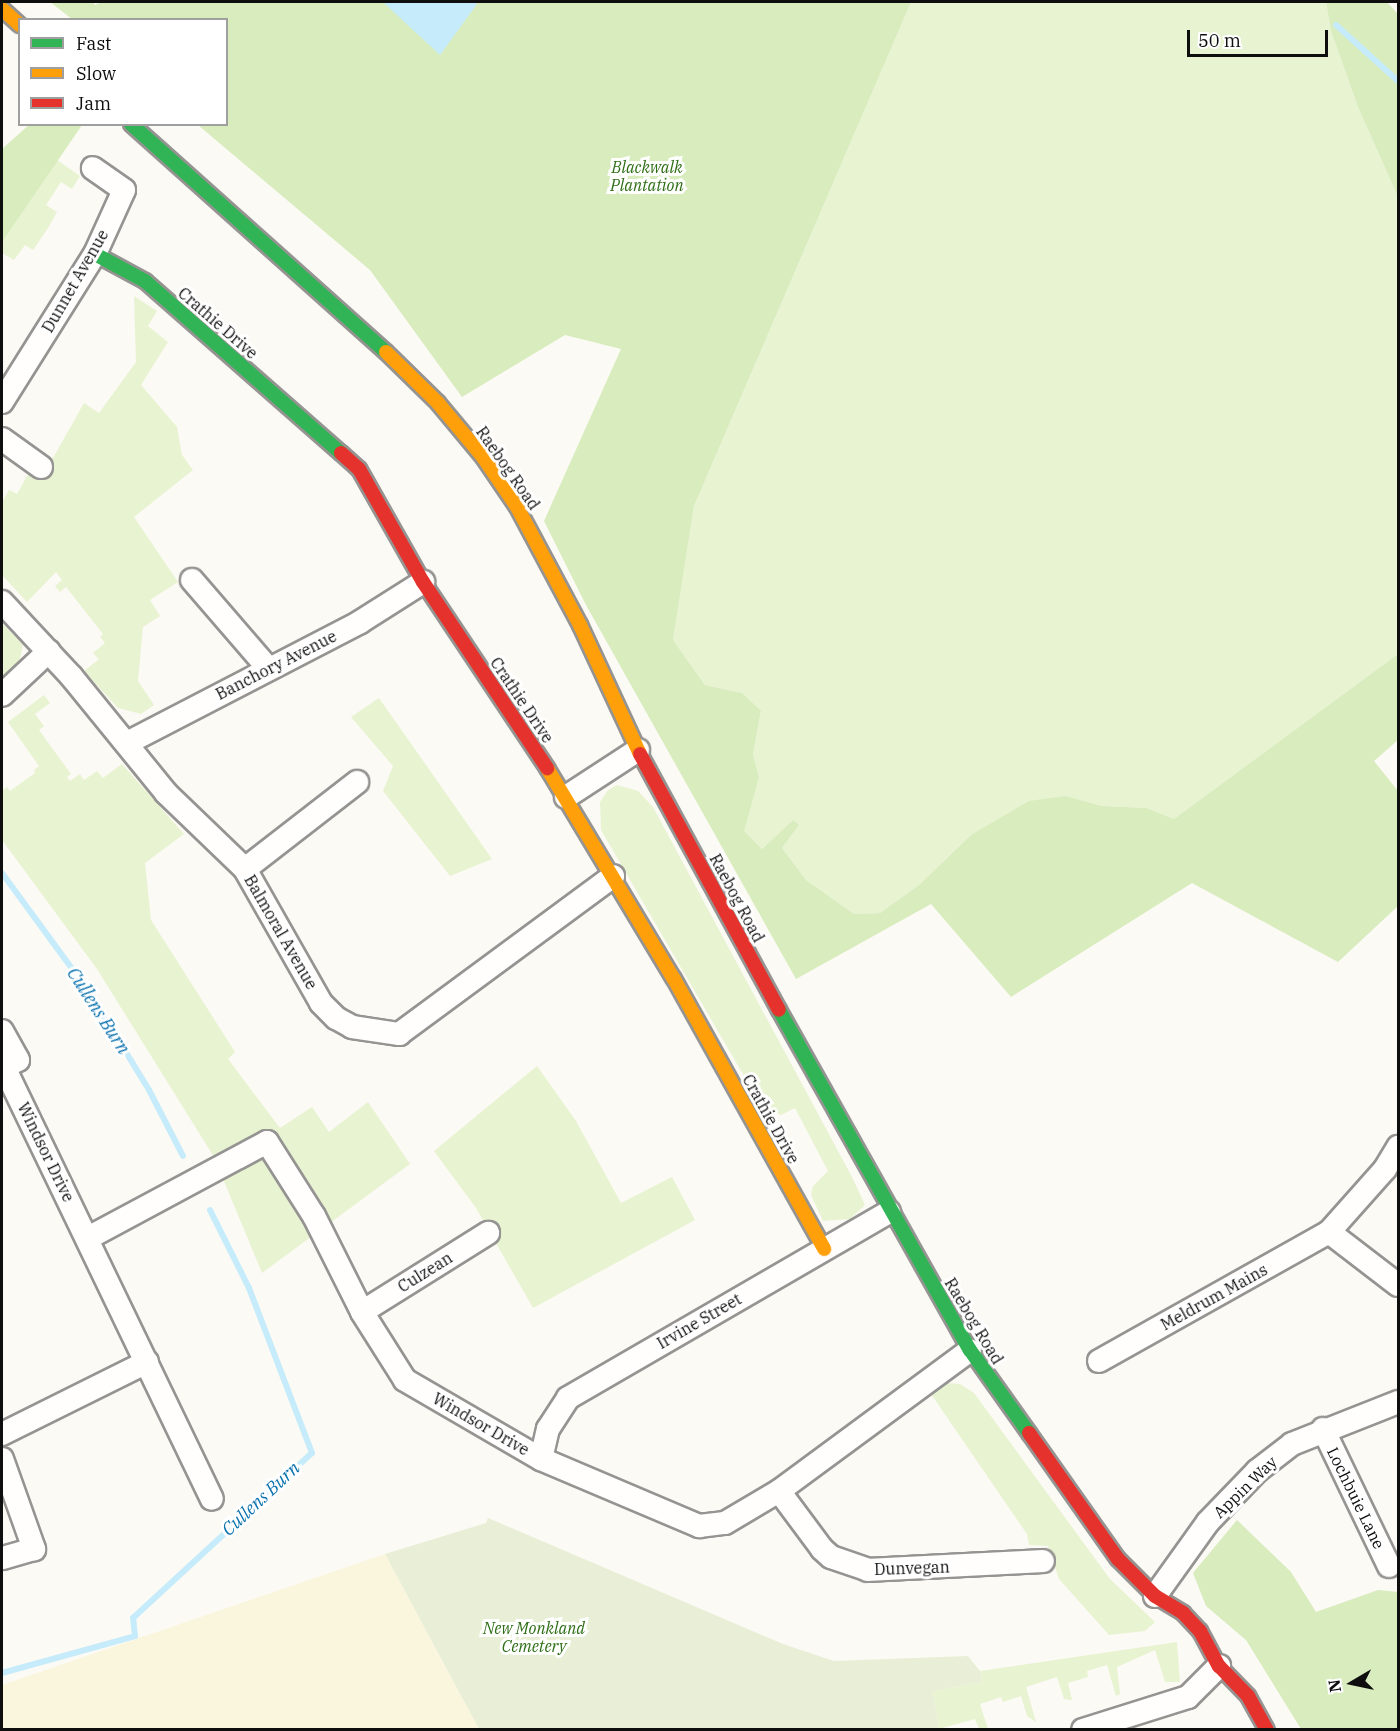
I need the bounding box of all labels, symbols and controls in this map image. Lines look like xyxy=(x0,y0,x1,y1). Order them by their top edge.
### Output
legend xyxy=(18,18,228,126)
scale bar xyxy=(1190,18,1331,56)
text: 50 m xyxy=(1198,29,1241,52)
text: Fast xyxy=(76,32,111,55)
text: Slow xyxy=(76,62,116,85)
text: Jam xyxy=(76,92,111,115)
park label: Blackwalk Plantation xyxy=(610,157,684,195)
street label: Dunnet Avenue xyxy=(38,226,112,336)
street label: Crathie Drive xyxy=(174,283,262,363)
street label: Raebog Road xyxy=(472,423,544,513)
street label: Banchory Avenue xyxy=(212,626,340,704)
street label: Crathie Drive xyxy=(486,654,558,746)
street label: Raebog Road xyxy=(706,850,768,946)
street label: Balmoral Avenue xyxy=(240,871,322,993)
water label: Cullens Burn xyxy=(62,964,134,1058)
street label: Crathie Drive xyxy=(739,1071,803,1167)
street label: Windsor Drive xyxy=(14,1099,78,1205)
street label: Culzean xyxy=(394,1248,456,1296)
street label: Meldrum Mains xyxy=(1157,1260,1271,1334)
street label: Raebog Road xyxy=(941,1274,1007,1368)
street label: Irvine Street xyxy=(653,1289,745,1353)
street label: Windsor Drive xyxy=(429,1389,533,1459)
street label: Lochbuie Lane xyxy=(1323,1444,1389,1552)
street label: Appin Way xyxy=(1209,1452,1281,1522)
water label: Cullens Burn xyxy=(217,1457,305,1541)
street label: Dunvegan xyxy=(874,1557,950,1579)
park label: New Monkland Cemetery xyxy=(483,1618,585,1656)
north arrow xyxy=(1322,1653,1382,1713)
text: N xyxy=(1323,1678,1345,1694)

